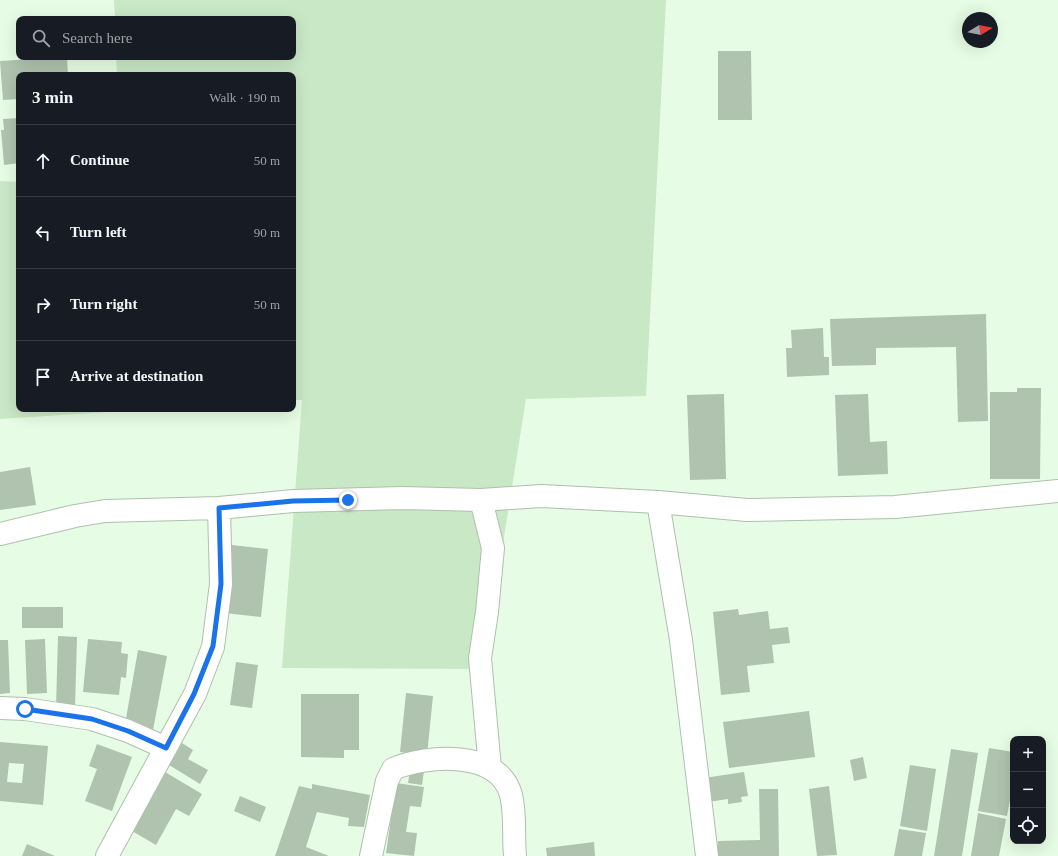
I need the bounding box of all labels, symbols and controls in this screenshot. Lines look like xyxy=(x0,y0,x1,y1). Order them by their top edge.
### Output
north arrow xyxy=(962,12,998,48)
search box xyxy=(16,16,296,60)
icon: search xyxy=(30,27,52,49)
text: Search here xyxy=(62,30,132,46)
text: 3 min xyxy=(32,88,73,107)
text: Walk · 190 m xyxy=(209,90,280,105)
icon: ahead xyxy=(32,150,54,172)
text: Continue xyxy=(70,152,129,168)
text: 50 m xyxy=(254,153,280,168)
icon: left xyxy=(32,222,54,244)
text: Turn left xyxy=(70,224,127,240)
text: 90 m xyxy=(254,225,280,240)
icon: right xyxy=(32,294,54,316)
text: Turn right xyxy=(70,296,137,312)
text: 50 m xyxy=(254,297,280,312)
icon: arrive xyxy=(32,366,54,388)
text: Arrive at destination xyxy=(70,368,203,384)
route end xyxy=(339,491,357,509)
route start xyxy=(16,700,34,718)
map controls xyxy=(1010,736,1046,844)
button: + xyxy=(1010,736,1046,772)
button: − xyxy=(1010,772,1046,808)
button: locate xyxy=(1010,808,1046,844)

